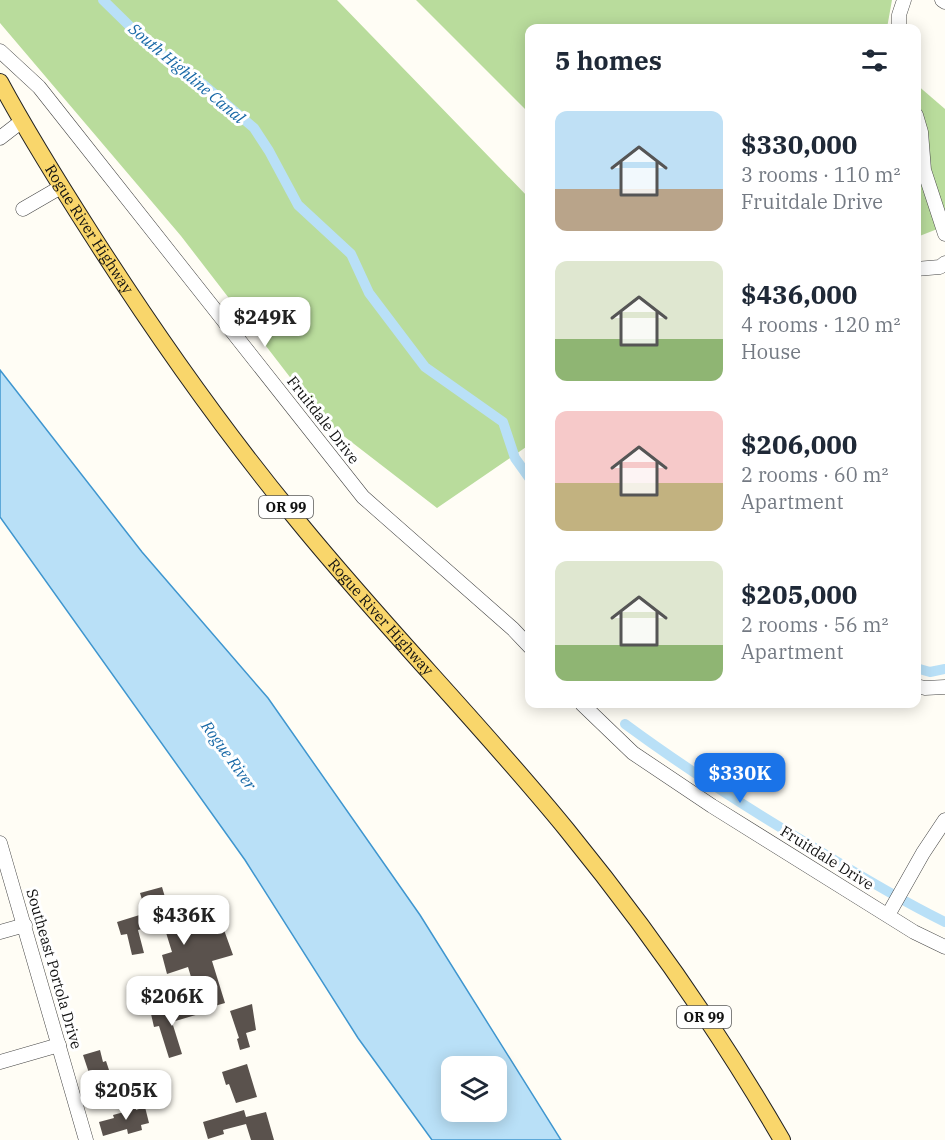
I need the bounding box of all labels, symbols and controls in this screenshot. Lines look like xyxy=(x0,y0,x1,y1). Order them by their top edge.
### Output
water label: South Highline Canal xyxy=(124,18,250,128)
text: 5 homes xyxy=(555,43,662,77)
icon: filters xyxy=(858,44,891,77)
text: $330,000 xyxy=(741,127,857,161)
icon: home xyxy=(603,135,675,207)
street label: Rogue River Highway xyxy=(41,161,138,297)
text: 3 rooms · 110 m² xyxy=(741,161,900,188)
text: Fruitdale Drive xyxy=(741,188,883,215)
text: $436,000 xyxy=(741,277,857,311)
icon: home xyxy=(603,285,675,357)
pin: $249K xyxy=(223,297,307,348)
text: $249K xyxy=(233,303,297,330)
text: 4 rooms · 120 m² xyxy=(741,311,900,338)
text: House xyxy=(741,338,801,365)
street label: Fruitdale Drive xyxy=(283,372,364,467)
text: $206,000 xyxy=(741,427,857,461)
icon: home xyxy=(603,435,675,507)
text: 2 rooms · 60 m² xyxy=(741,461,888,488)
text: Apartment xyxy=(741,488,844,515)
road number: OR 99 xyxy=(259,496,313,518)
street label: Rogue River Highway xyxy=(324,554,438,679)
text: $205,000 xyxy=(741,577,857,611)
icon: home xyxy=(603,585,675,657)
text: 2 rooms · 56 m² xyxy=(741,611,888,638)
text: Apartment xyxy=(741,638,844,665)
water label: Rogue River xyxy=(197,716,261,794)
pin: $330K xyxy=(698,753,782,804)
text: $330K xyxy=(708,759,772,786)
street label: Fruitdale Drive xyxy=(777,821,877,894)
street label: Southeast Portola Drive xyxy=(23,887,86,1051)
pin: $436K xyxy=(142,895,226,946)
text: $436K xyxy=(152,901,216,928)
pin: $206K xyxy=(130,976,214,1027)
text: $206K xyxy=(140,982,204,1009)
road number: OR 99 xyxy=(677,1006,731,1028)
map controls xyxy=(441,1056,507,1122)
button: layers xyxy=(441,1056,507,1122)
pin: $205K xyxy=(84,1070,168,1121)
text: $205K xyxy=(94,1076,158,1103)

